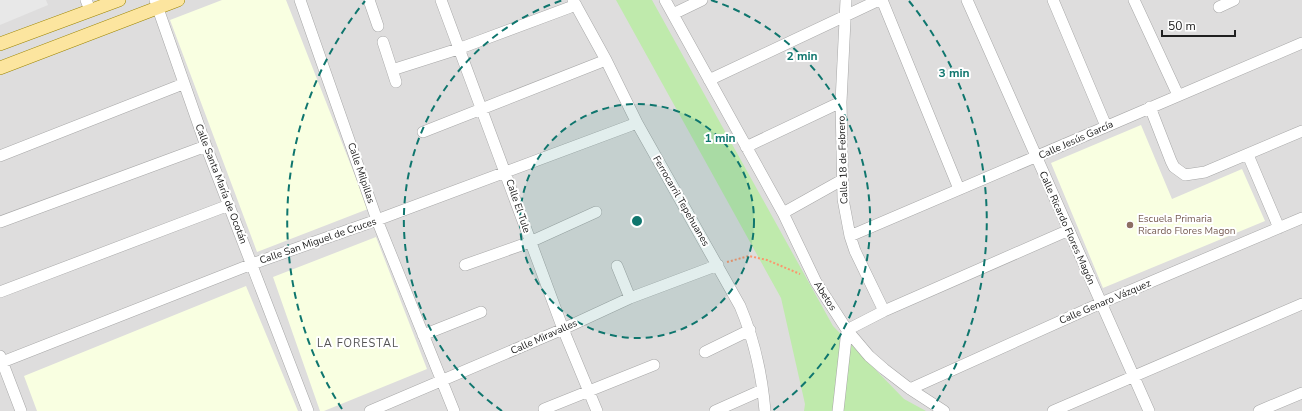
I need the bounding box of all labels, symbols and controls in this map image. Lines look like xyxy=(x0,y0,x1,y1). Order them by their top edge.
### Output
scale bar xyxy=(1162,12,1235,38)
text: 50 m xyxy=(1168,18,1196,34)
text: 2 min xyxy=(786,48,818,64)
text: 3 min xyxy=(938,65,970,81)
street label: Calle 18 de Febrero xyxy=(834,115,852,204)
street label: Calle Jesús García xyxy=(1036,117,1116,163)
street label: Calle Santa María de Ocotán xyxy=(192,122,250,246)
text: 1 min xyxy=(704,130,736,146)
street label: Calle Milpillas xyxy=(344,141,378,206)
street label: Ferrocarril Tepehuanes xyxy=(649,153,713,249)
street label: Calle Ricardo Flores Magón xyxy=(1036,169,1098,287)
street label: Calle El Tule xyxy=(502,177,534,235)
place label: Escuela Primaria Ricardo Flores Magon xyxy=(1138,212,1236,238)
street label: Calle San Miguel de Cruces xyxy=(258,214,379,268)
centre of rings xyxy=(630,214,644,228)
marker: Escuela Primaria Ricardo Flores Magon xyxy=(1125,220,1135,230)
street label: Calle Genaro Vázquez xyxy=(1057,276,1153,328)
street label: Abetos xyxy=(810,279,840,313)
street label: Calle Miravalles xyxy=(508,316,580,358)
district label: LA FORESTAL xyxy=(317,336,399,351)

